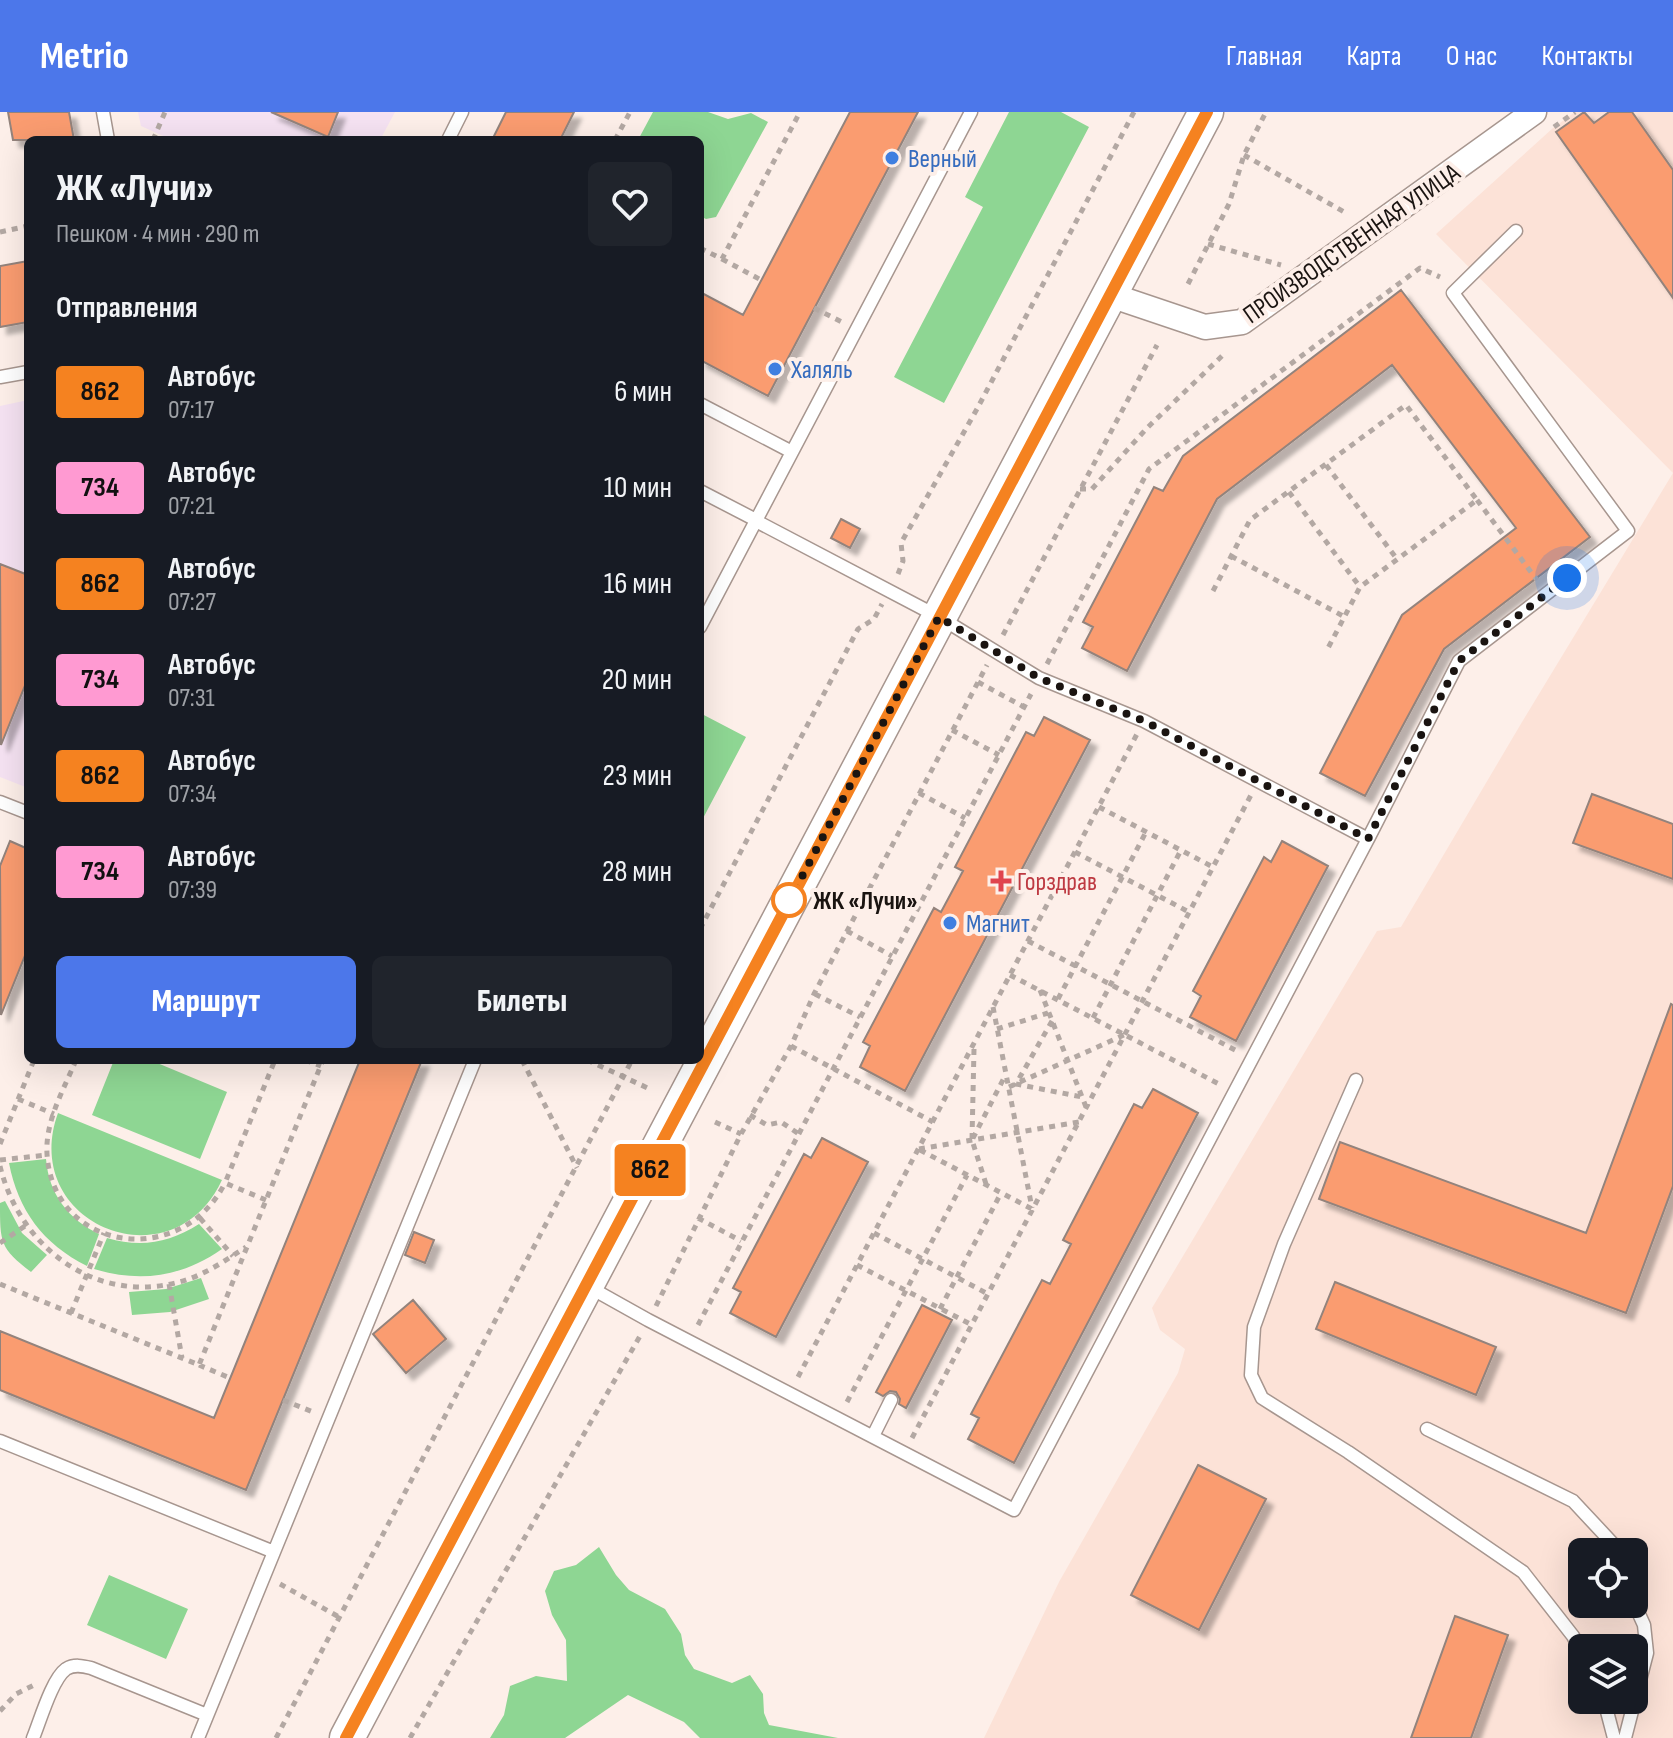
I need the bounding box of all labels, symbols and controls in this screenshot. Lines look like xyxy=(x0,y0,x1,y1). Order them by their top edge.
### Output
text: Metrio xyxy=(40,34,129,79)
text: Главная xyxy=(1226,40,1302,73)
text: Карта xyxy=(1346,40,1402,73)
text: О нас xyxy=(1446,40,1498,73)
text: Контакты xyxy=(1542,40,1633,73)
place label: Верный xyxy=(908,144,977,175)
marker: Верный xyxy=(883,149,901,167)
street label: ПРОИЗВОДСТВЕННАЯ УЛИЦА xyxy=(1237,157,1467,331)
button: heart xyxy=(588,162,672,246)
text: ЖК «Лучи» xyxy=(56,166,214,211)
text: Пешком · 4 мин · 290 m xyxy=(56,219,259,250)
text: Отправления xyxy=(56,290,198,326)
place label: Халяль xyxy=(790,355,853,386)
text: Автобус xyxy=(168,359,256,395)
marker: Халяль xyxy=(766,360,784,378)
text: 6 мин xyxy=(614,374,672,410)
text: 862 xyxy=(81,375,119,408)
text: 07:17 xyxy=(168,395,214,426)
text: Автобус xyxy=(168,455,256,491)
text: 10 мин xyxy=(604,470,672,506)
text: 734 xyxy=(81,471,119,504)
text: 07:21 xyxy=(168,491,215,522)
text: Автобус xyxy=(168,551,256,587)
your location xyxy=(1547,558,1587,598)
text: 16 мин xyxy=(604,566,672,602)
text: 862 xyxy=(81,567,119,600)
text: 07:27 xyxy=(168,587,216,618)
text: Автобус xyxy=(168,647,256,683)
text: 20 мин xyxy=(602,662,672,698)
text: 734 xyxy=(81,663,119,696)
text: 07:31 xyxy=(168,683,215,714)
text: Автобус xyxy=(168,743,256,779)
text: 23 мин xyxy=(603,758,672,794)
text: 862 xyxy=(81,759,119,792)
text: 07:34 xyxy=(168,779,217,810)
text: Автобус xyxy=(168,839,256,875)
text: 28 мин xyxy=(602,854,672,890)
text: 734 xyxy=(81,855,119,888)
place label: Горздрав xyxy=(1017,867,1097,898)
marker: Горздрав xyxy=(992,872,1010,890)
text: 07:39 xyxy=(168,875,217,906)
marker: ЖК «Лучи» xyxy=(772,883,806,917)
place label: ЖК «Лучи» xyxy=(813,886,918,917)
place label: Магнит xyxy=(966,909,1030,940)
marker: Магнит xyxy=(941,914,959,932)
button: Маршрут xyxy=(56,956,356,1048)
button: Билеты xyxy=(372,956,672,1048)
line badge: 862 xyxy=(604,1144,696,1196)
text: 862 xyxy=(631,1153,669,1186)
map controls xyxy=(1568,1538,1648,1714)
button: locate xyxy=(1568,1538,1648,1618)
button: layers xyxy=(1568,1634,1648,1714)

